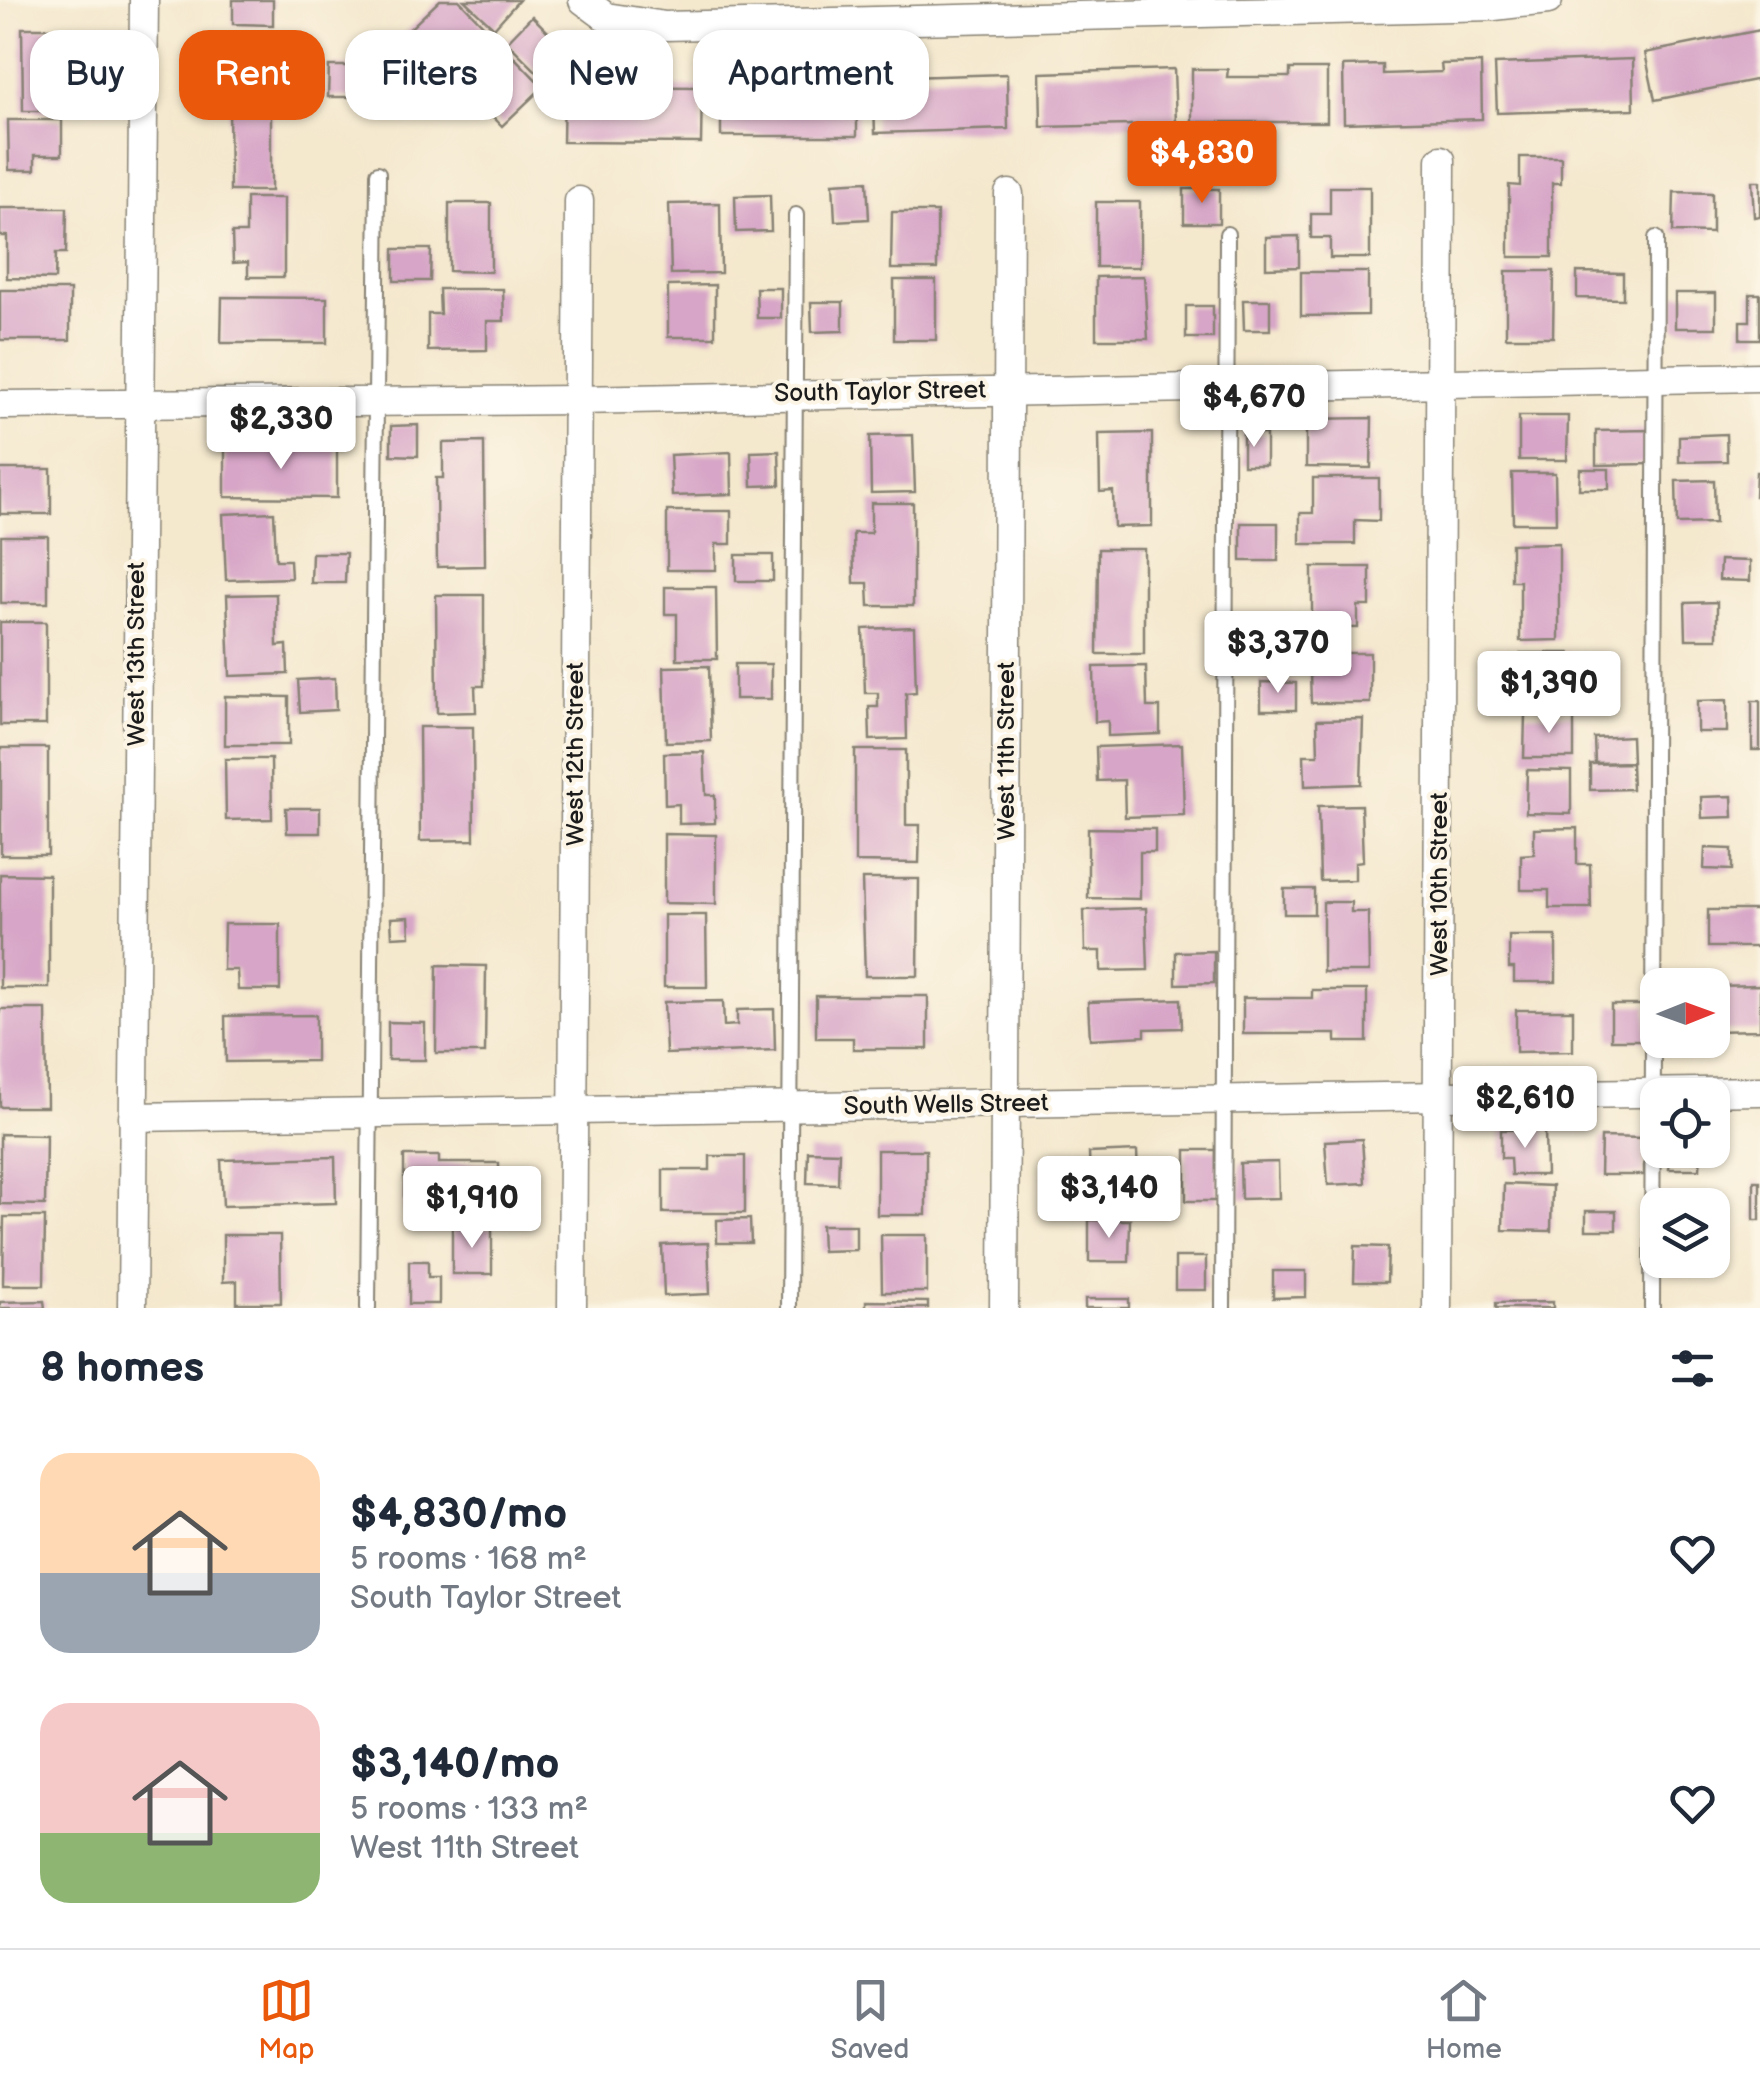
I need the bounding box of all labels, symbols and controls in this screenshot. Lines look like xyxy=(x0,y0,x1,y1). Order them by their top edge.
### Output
chip: Buy xyxy=(30,30,159,120)
chip: Rent xyxy=(179,30,325,120)
chip: Filters xyxy=(345,30,513,120)
chip: New xyxy=(533,30,673,120)
chip: Apartment xyxy=(693,30,929,120)
pin: $4,830 xyxy=(1121,121,1283,206)
text: $4,830 xyxy=(1150,134,1254,173)
pin: $4,670 xyxy=(1173,365,1335,450)
street label: South Taylor Street xyxy=(774,375,987,409)
text: $4,670 xyxy=(1202,378,1306,417)
pin: $2,330 xyxy=(200,387,362,472)
text: $2,330 xyxy=(229,400,333,439)
street label: West 13th Street xyxy=(121,561,152,746)
pin: $3,370 xyxy=(1197,611,1359,696)
text: $3,370 xyxy=(1226,624,1330,663)
pin: $1,390 xyxy=(1468,651,1630,736)
street label: West 11th Street xyxy=(991,661,1022,840)
street label: West 12th Street xyxy=(560,662,591,846)
text: $1,390 xyxy=(1499,664,1599,703)
street label: West 10th Street xyxy=(1424,792,1455,976)
north arrow xyxy=(1640,968,1730,1058)
map controls xyxy=(1640,968,1730,1278)
pin: $2,610 xyxy=(1444,1066,1606,1151)
button: locate xyxy=(1640,1078,1730,1168)
text: $2,610 xyxy=(1475,1079,1575,1118)
street label: South Wells Street xyxy=(843,1088,1049,1122)
pin: $3,140 xyxy=(1028,1156,1190,1241)
pin: $1,910 xyxy=(391,1166,553,1251)
text: $3,140 xyxy=(1059,1169,1159,1208)
text: $1,910 xyxy=(425,1179,519,1218)
button: layers xyxy=(1640,1188,1730,1278)
icon: filters xyxy=(1665,1341,1720,1396)
text: 8 homes xyxy=(40,1343,204,1394)
text: $4,830/mo xyxy=(350,1489,567,1540)
icon: home xyxy=(120,1493,240,1613)
icon: heart xyxy=(1665,1526,1720,1581)
text: 5 rooms · 168 m² xyxy=(350,1540,587,1579)
text: South Taylor Street xyxy=(350,1579,621,1618)
text: $3,140/mo xyxy=(350,1739,560,1790)
icon: home xyxy=(120,1743,240,1863)
icon: heart xyxy=(1665,1776,1720,1831)
text: 5 rooms · 133 m² xyxy=(350,1790,588,1829)
text: West 11th Street xyxy=(350,1829,579,1868)
tab: Map xyxy=(258,1973,314,2066)
tab: Saved xyxy=(831,1973,909,2066)
tab: Home xyxy=(1426,1973,1502,2066)

